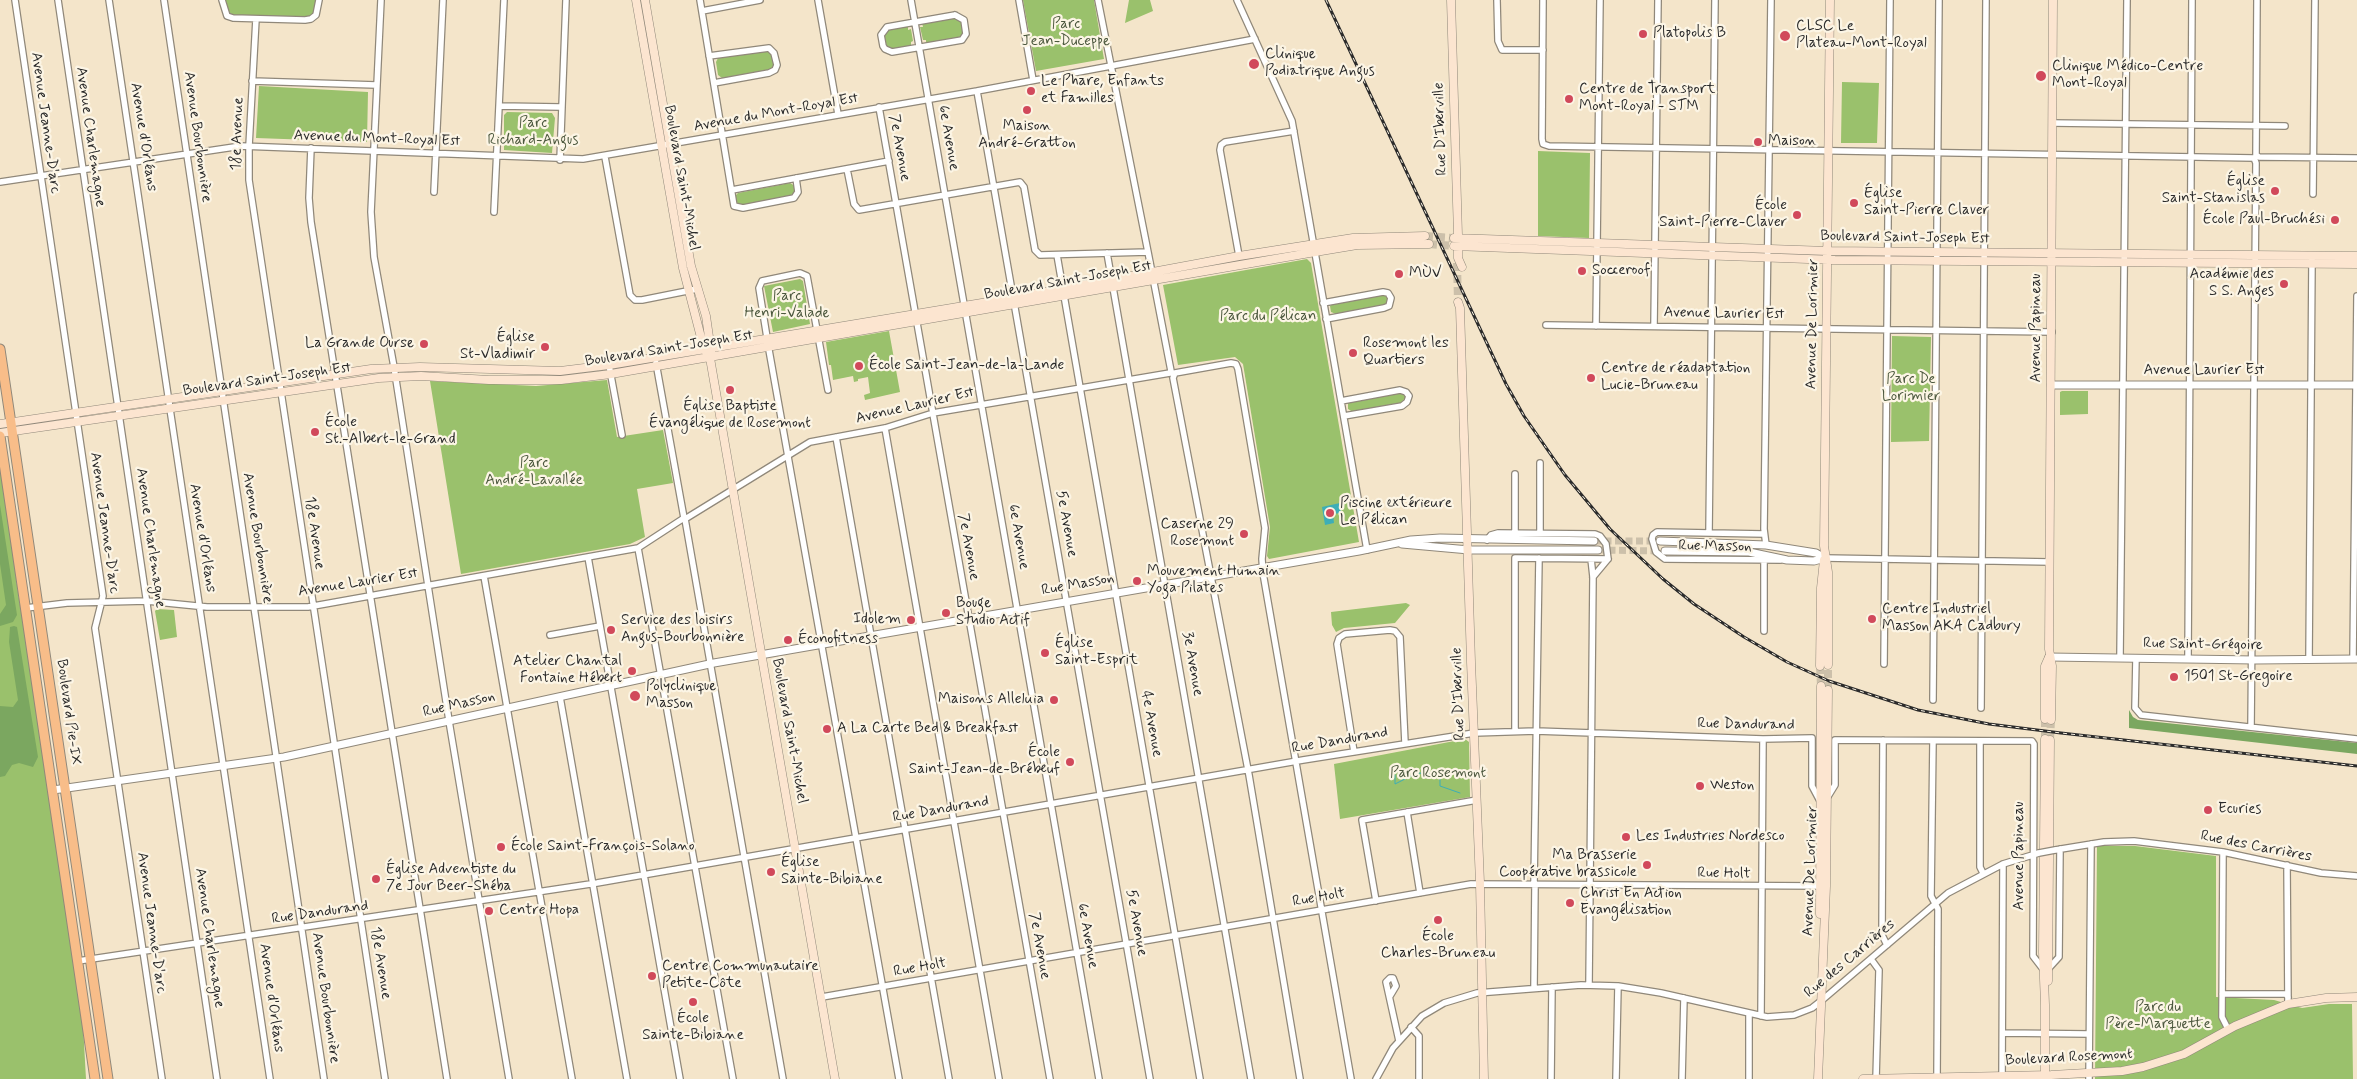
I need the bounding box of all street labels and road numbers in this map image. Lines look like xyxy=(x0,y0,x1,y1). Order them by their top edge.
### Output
street label: Avenue Jeanne-D'arc xyxy=(26,51,64,195)
street label: Avenue Charlemagne xyxy=(71,66,109,208)
street label: Avenue Bourbonnière xyxy=(179,70,215,204)
street label: Avenue d'Orléans xyxy=(126,81,160,193)
street label: Rue D'Iberville xyxy=(1430,82,1452,176)
street label: Avenue du Mont-Royal Est xyxy=(692,90,860,136)
street label: 18e Avenue xyxy=(228,97,248,171)
street label: Boulevard Saint-Michel xyxy=(659,104,703,252)
street label: 6e Avenue xyxy=(933,104,963,172)
street label: 7e Avenue xyxy=(884,113,914,183)
street label: Avenue du Mont-Royal Est xyxy=(293,127,461,151)
street label: Boulevard Saint-Joseph Est xyxy=(1820,228,1990,248)
street label: Boulevard Saint-Joseph Est xyxy=(983,257,1153,305)
street label: Avenue De Lorimier xyxy=(1803,258,1823,390)
street label: Avenue Papineau xyxy=(2028,273,2046,383)
street label: Avenue Laurier Est xyxy=(1663,304,1785,324)
street label: Boulevard Saint-Joseph Est xyxy=(584,327,754,371)
street label: Boulevard Saint-Joseph Est xyxy=(182,359,352,401)
street label: Avenue Laurier Est xyxy=(2144,362,2264,380)
street label: Avenue Laurier Est xyxy=(854,384,976,428)
street label: Avenue Jeanne-D'arc xyxy=(85,451,123,595)
street label: Avenue Charlemagne xyxy=(131,467,169,609)
street label: Avenue Bourbonnière xyxy=(238,471,276,605)
street label: Avenue d'Orléans xyxy=(185,482,219,594)
street label: 5e Avenue xyxy=(1051,489,1081,559)
street label: 18e Avenue xyxy=(300,495,328,571)
street label: 6e Avenue xyxy=(1003,503,1033,571)
street label: 7e Avenue xyxy=(953,512,983,582)
street label: Rue Masson xyxy=(1678,537,1752,557)
street label: Avenue Laurier Est xyxy=(297,565,419,601)
street label: Rue Masson xyxy=(1040,570,1116,600)
street label: 3e Avenue xyxy=(1177,630,1207,698)
street label: Rue Saint-Grégoire xyxy=(2143,635,2263,655)
street label: Rue D'Iberville xyxy=(1448,647,1470,741)
street label: Boulevard Saint-Michel xyxy=(767,657,811,805)
street label: Boulevard Pie-IX xyxy=(52,658,84,766)
street label: Rue Masson xyxy=(421,688,497,722)
street label: 4e Avenue xyxy=(1136,689,1166,759)
street label: Rue Dandurand xyxy=(1697,715,1795,735)
street label: Rue Dandurand xyxy=(1291,724,1389,758)
street label: Rue Dandurand xyxy=(892,793,990,827)
street label: Avenue Papineau xyxy=(2011,801,2029,911)
street label: Avenue De Lorimier xyxy=(1800,805,1822,937)
street label: Rue des Carrières xyxy=(2199,827,2313,867)
street label: Avenue Jeanne-D'arc xyxy=(132,851,170,995)
street label: Rue Holt xyxy=(1697,865,1751,883)
street label: Avenue Charlemagne xyxy=(190,867,228,1009)
street label: Rue Holt xyxy=(1291,885,1347,911)
street label: 5e Avenue xyxy=(1121,888,1151,958)
street label: Rue Dandurand xyxy=(271,897,369,929)
street label: 6e Avenue xyxy=(1072,902,1102,970)
street label: 7e Avenue xyxy=(1024,911,1054,981)
street label: Rue des Carrières xyxy=(1801,916,1899,1002)
street label: 18e Avenue xyxy=(365,925,395,1001)
street label: Avenue Bourbonnière xyxy=(307,931,343,1065)
street label: Avenue d'Orléans xyxy=(254,942,288,1054)
street label: Rue Holt xyxy=(892,955,948,981)
street label: Boulevard Rosemont xyxy=(2005,1046,2133,1070)

